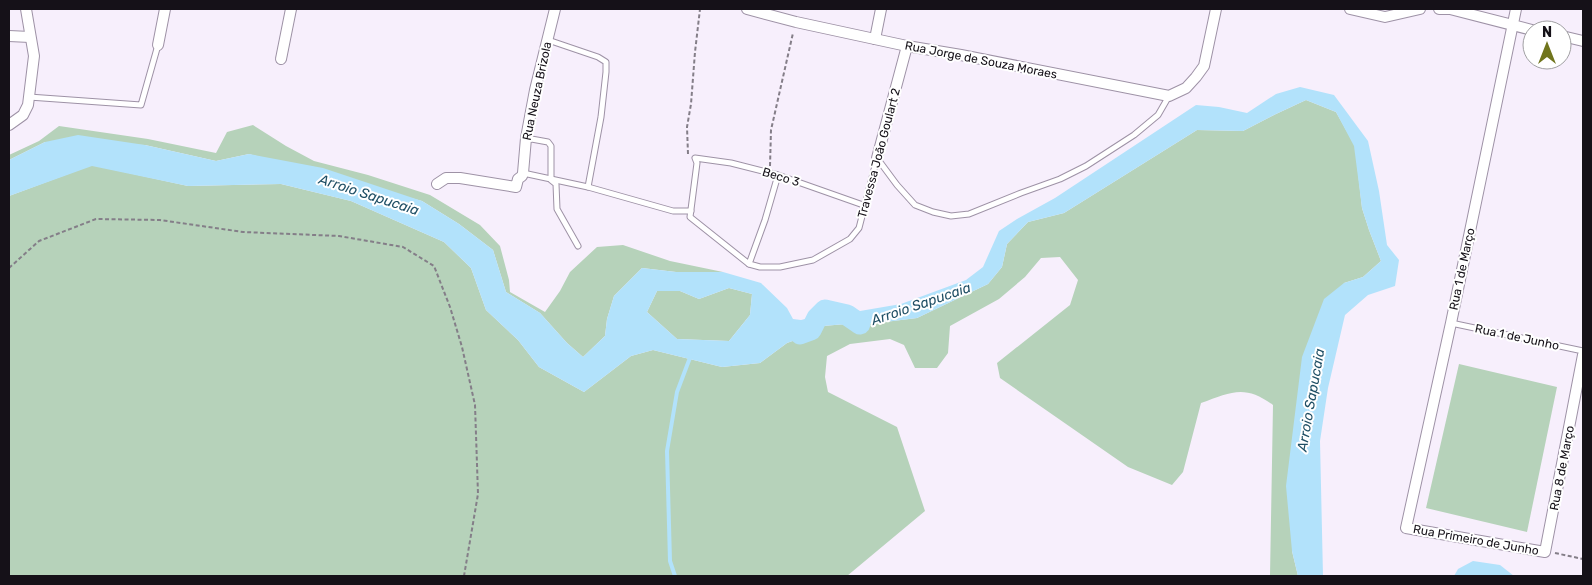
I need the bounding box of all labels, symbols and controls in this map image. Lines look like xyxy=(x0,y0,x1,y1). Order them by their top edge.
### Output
north arrow xyxy=(1522,20,1572,70)
text: N xyxy=(1542,24,1552,41)
street label: Rua Jorge de Souza Moraes xyxy=(904,38,1058,82)
street label: Rua Neuza Brizola xyxy=(520,40,554,142)
street label: Travessa João Goulart 2 xyxy=(855,87,903,219)
street label: Beco 3 xyxy=(761,165,801,189)
water label: Arroio Sapucaia xyxy=(316,171,421,219)
street label: Rua 1 de Março xyxy=(1446,227,1478,311)
water label: Arroio Sapucaia xyxy=(868,279,973,329)
street label: Rua 1 de Junho xyxy=(1474,321,1561,353)
water label: Arroio Sapucaia xyxy=(1293,347,1328,454)
street label: Rua 8 de Março xyxy=(1547,424,1577,512)
street label: Rua Primeiro de Junho xyxy=(1412,522,1540,558)

